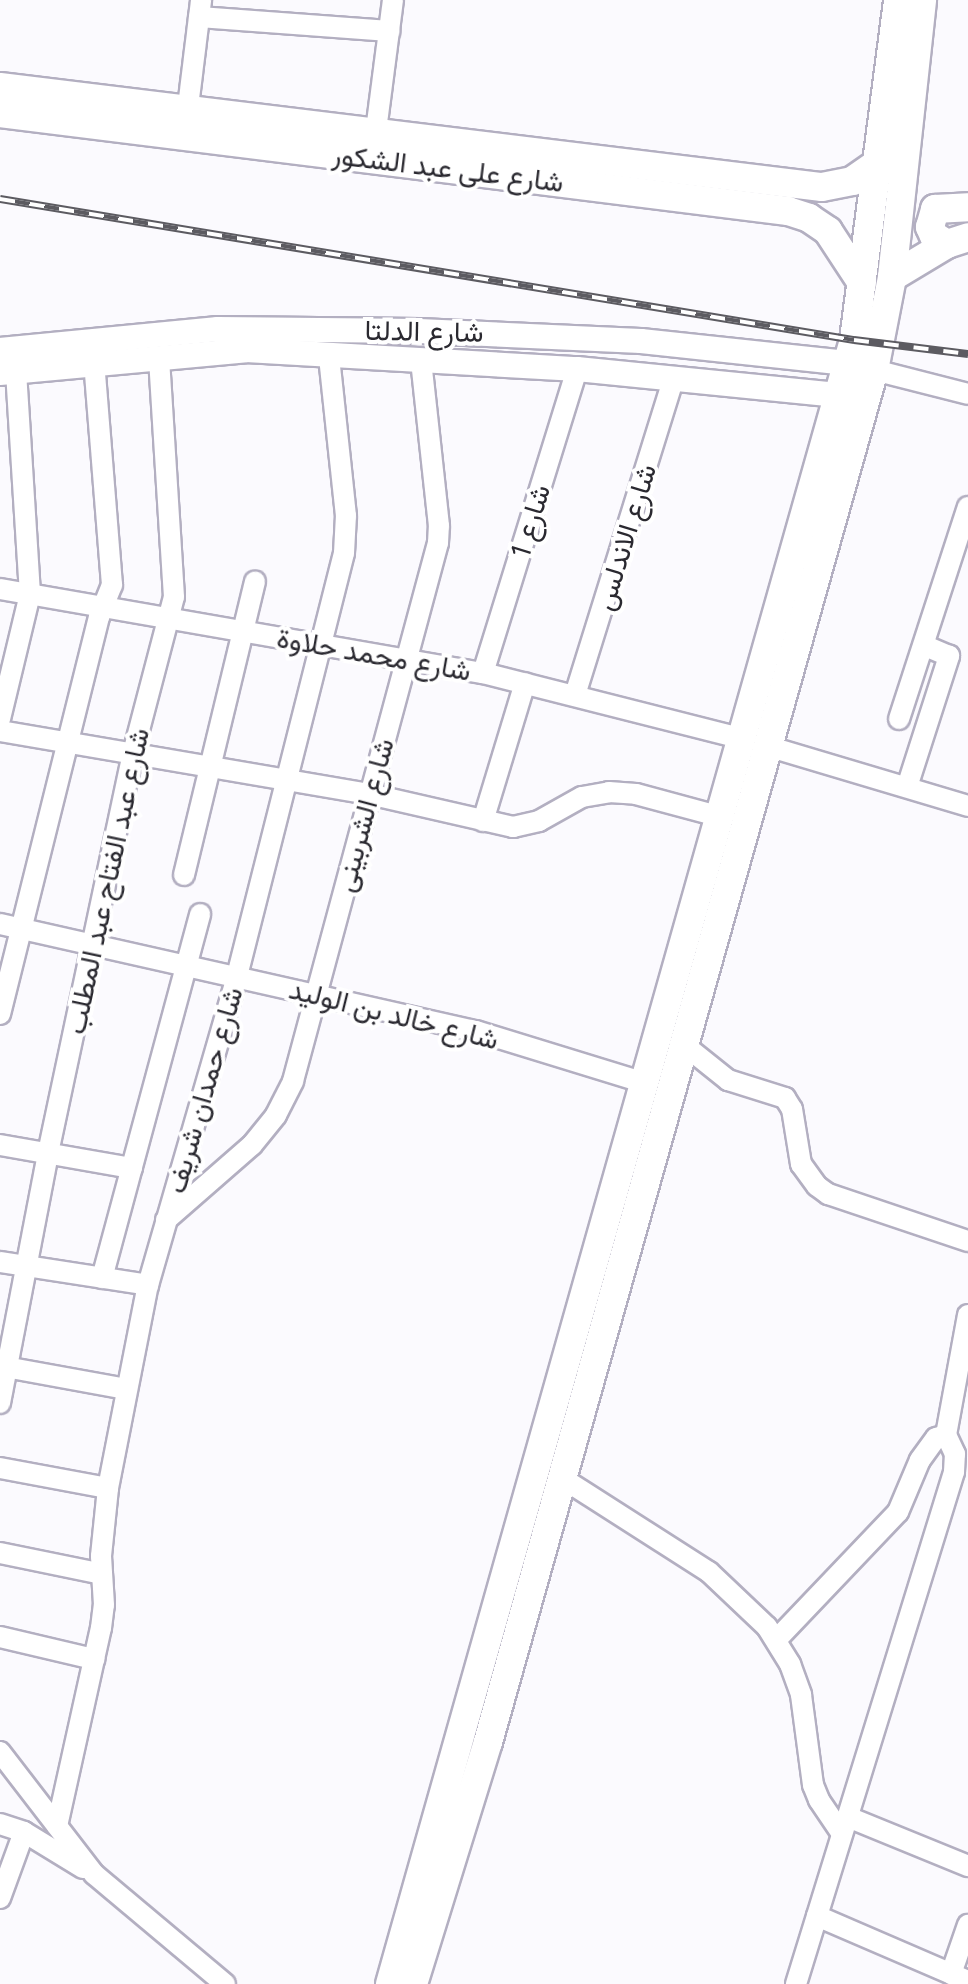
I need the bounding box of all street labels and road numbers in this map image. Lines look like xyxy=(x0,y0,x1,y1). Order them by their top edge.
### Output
street label: شارع على عبد الشكور xyxy=(331,137,565,199)
street label: شارع الدلتا xyxy=(364,313,484,349)
street label: شارع الاندلس xyxy=(587,460,663,614)
street label: شارع 1 xyxy=(503,480,557,562)
street label: شارع محمد حلاوة xyxy=(274,620,474,688)
street label: شارع عبد الفتاح عبد المطلب xyxy=(58,725,156,1037)
street label: شارع الشربينى xyxy=(327,735,401,895)
street label: شارع خالد بن الوليد xyxy=(286,972,502,1056)
street label: شارع حمدان شريف xyxy=(159,983,249,1197)

